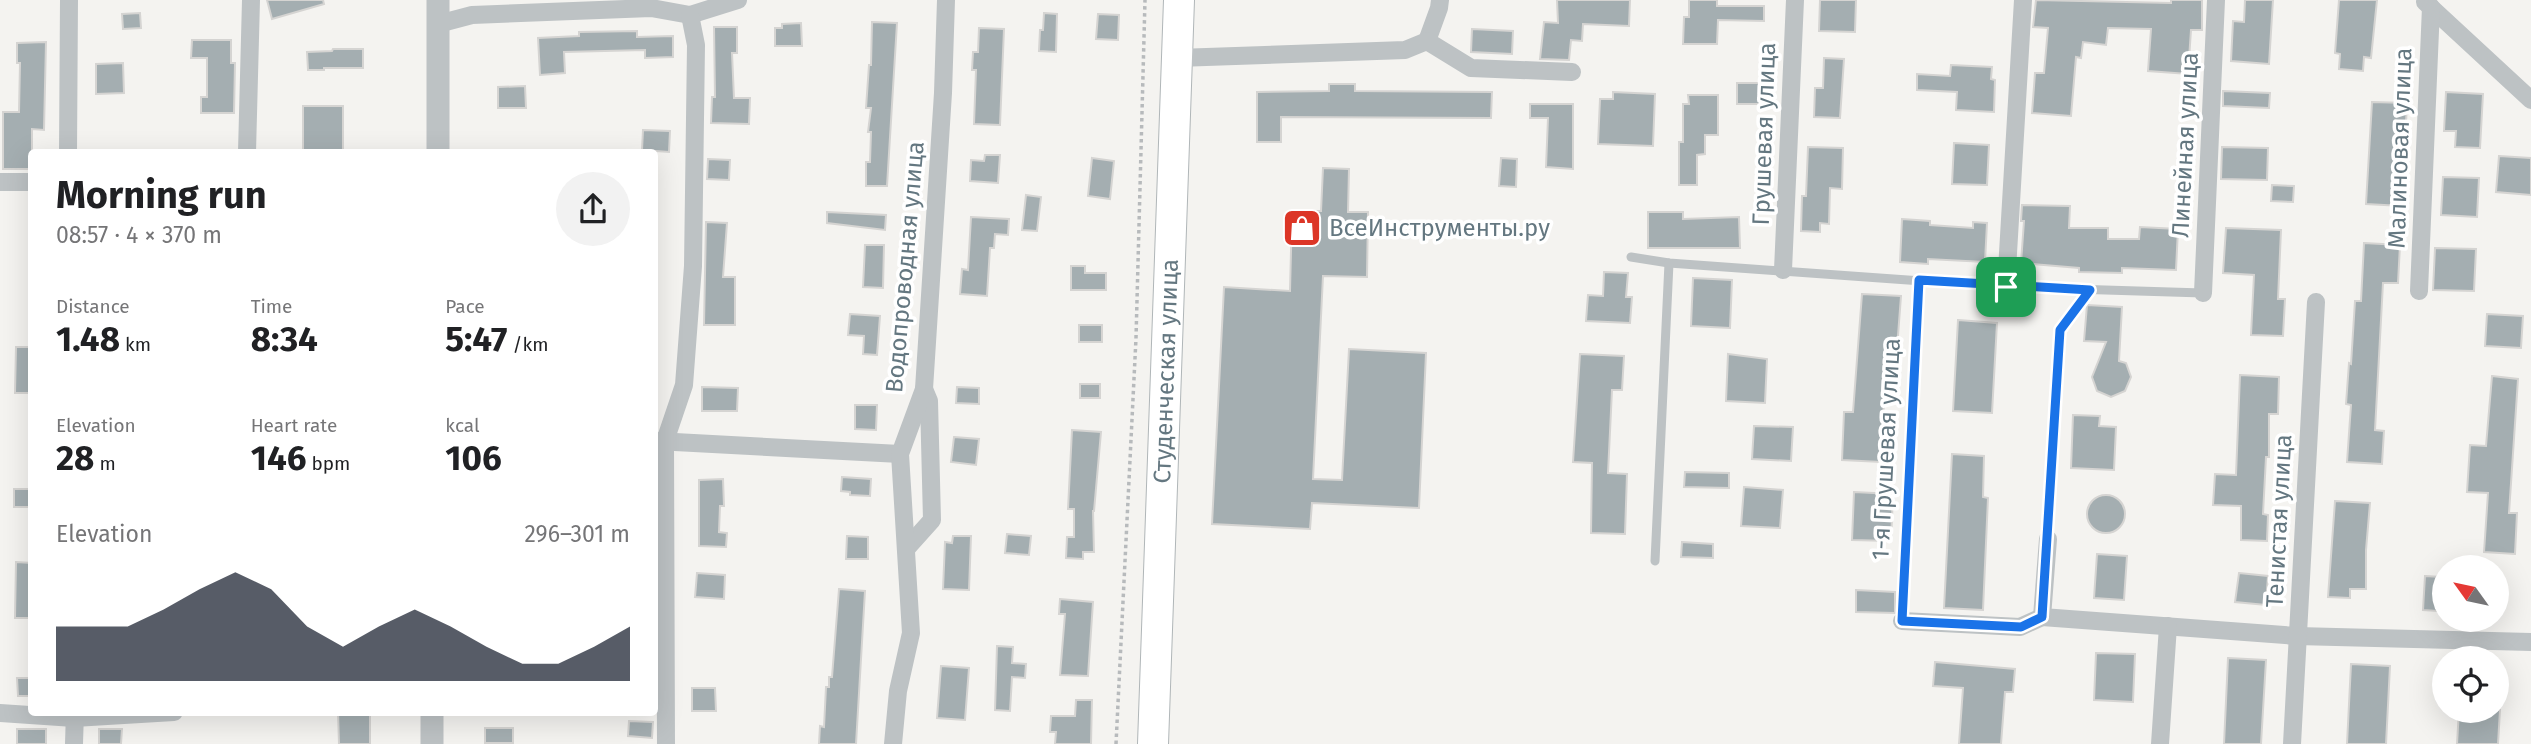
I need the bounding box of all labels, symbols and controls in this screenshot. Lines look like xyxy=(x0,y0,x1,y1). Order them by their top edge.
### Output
street label: Грушевая улица xyxy=(1747,42,1781,226)
street label: Малиновая улица xyxy=(2383,47,2417,249)
street label: Линейная улица xyxy=(2166,52,2204,238)
street label: Водопроводная улица xyxy=(880,140,930,394)
text: Morning run xyxy=(56,172,267,218)
button: share xyxy=(556,172,630,246)
shop icon: ВсеИнструменты.ру xyxy=(1281,207,1323,249)
place label: ВсеИнструменты.ру xyxy=(1329,214,1550,242)
text: 08:57 · 4 × 370 m xyxy=(56,221,222,249)
pin xyxy=(1976,257,2036,317)
street label: Студенческая улица xyxy=(1148,258,1184,484)
icon: arrive xyxy=(1987,268,2025,306)
text: Distance xyxy=(56,295,130,318)
text: Time xyxy=(251,295,292,318)
text: Pace xyxy=(445,295,485,318)
text: 1.48 xyxy=(56,318,120,360)
text: 8:34 xyxy=(251,318,318,360)
text: 5:47 xyxy=(445,318,508,360)
text: km xyxy=(120,333,151,356)
text: /km xyxy=(508,333,548,356)
street label: 1-я Грушевая улица xyxy=(1866,337,1906,561)
text: Elevation xyxy=(56,414,136,437)
text: Heart rate xyxy=(251,414,337,437)
text: kcal xyxy=(445,414,480,437)
street label: Тенистая улица xyxy=(2260,434,2298,608)
text: 28 xyxy=(56,437,94,479)
text: 146 xyxy=(251,437,306,479)
text: 106 xyxy=(445,437,502,479)
text: m xyxy=(94,452,116,475)
text: bpm xyxy=(306,452,350,475)
text: Elevation xyxy=(56,520,152,548)
text: 296–301 m xyxy=(524,520,630,548)
north arrow xyxy=(2432,555,2510,632)
map controls xyxy=(2432,555,2509,723)
button: locate xyxy=(2432,646,2509,723)

